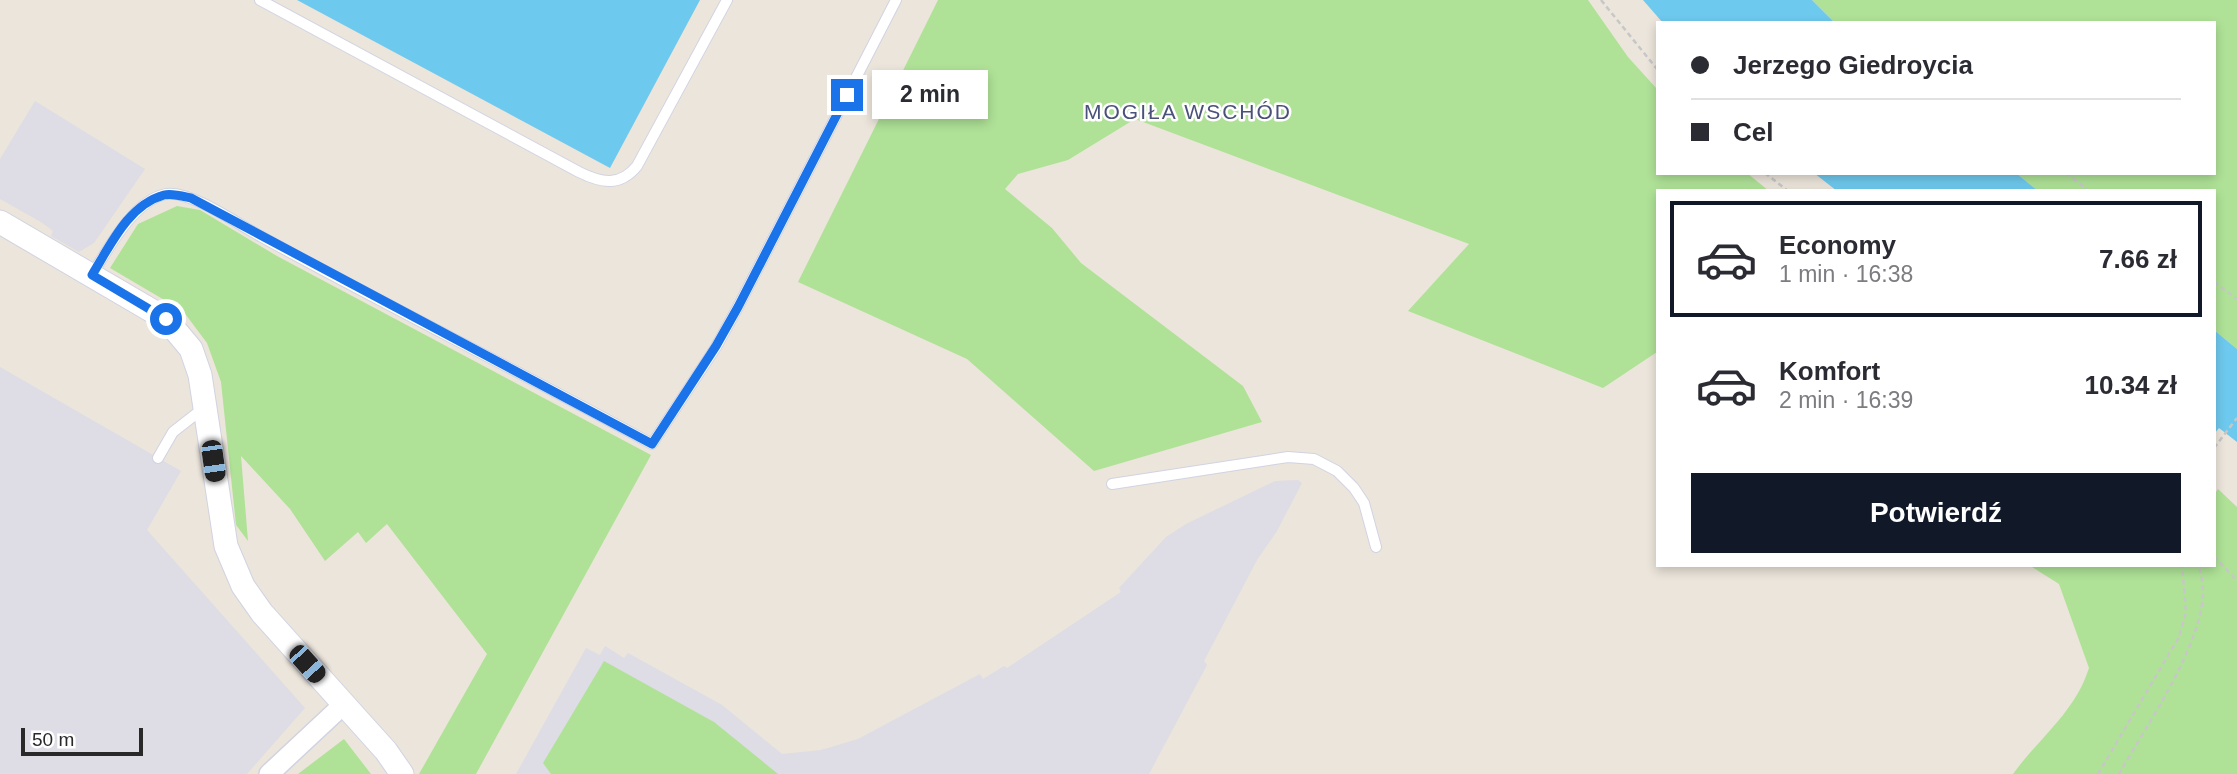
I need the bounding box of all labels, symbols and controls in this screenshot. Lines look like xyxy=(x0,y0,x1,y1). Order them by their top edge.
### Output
text: Jerzego Giedroycia xyxy=(1733,50,1973,80)
callout: 2 min xyxy=(872,70,987,119)
route end xyxy=(831,79,863,111)
text: 2 min xyxy=(900,81,960,107)
district label: MOGIŁA WSCHÓD xyxy=(1084,100,1292,123)
text: Cel xyxy=(1733,117,1773,147)
icon: car xyxy=(1695,228,1758,291)
text: Economy xyxy=(1779,230,1896,260)
text: 7.66 zł xyxy=(2099,244,2177,274)
text: 1 min · 16:38 xyxy=(1779,261,1913,287)
route start xyxy=(150,303,182,335)
icon: car xyxy=(1695,354,1758,417)
text: Komfort xyxy=(1779,356,1880,386)
text: 10.34 zł xyxy=(2084,370,2177,400)
text: 2 min · 16:39 xyxy=(1779,387,1913,413)
car xyxy=(200,439,227,483)
button: Potwierdź xyxy=(1691,473,2181,553)
car xyxy=(286,641,329,687)
scale bar xyxy=(21,725,144,757)
text: 50 m xyxy=(32,729,74,750)

